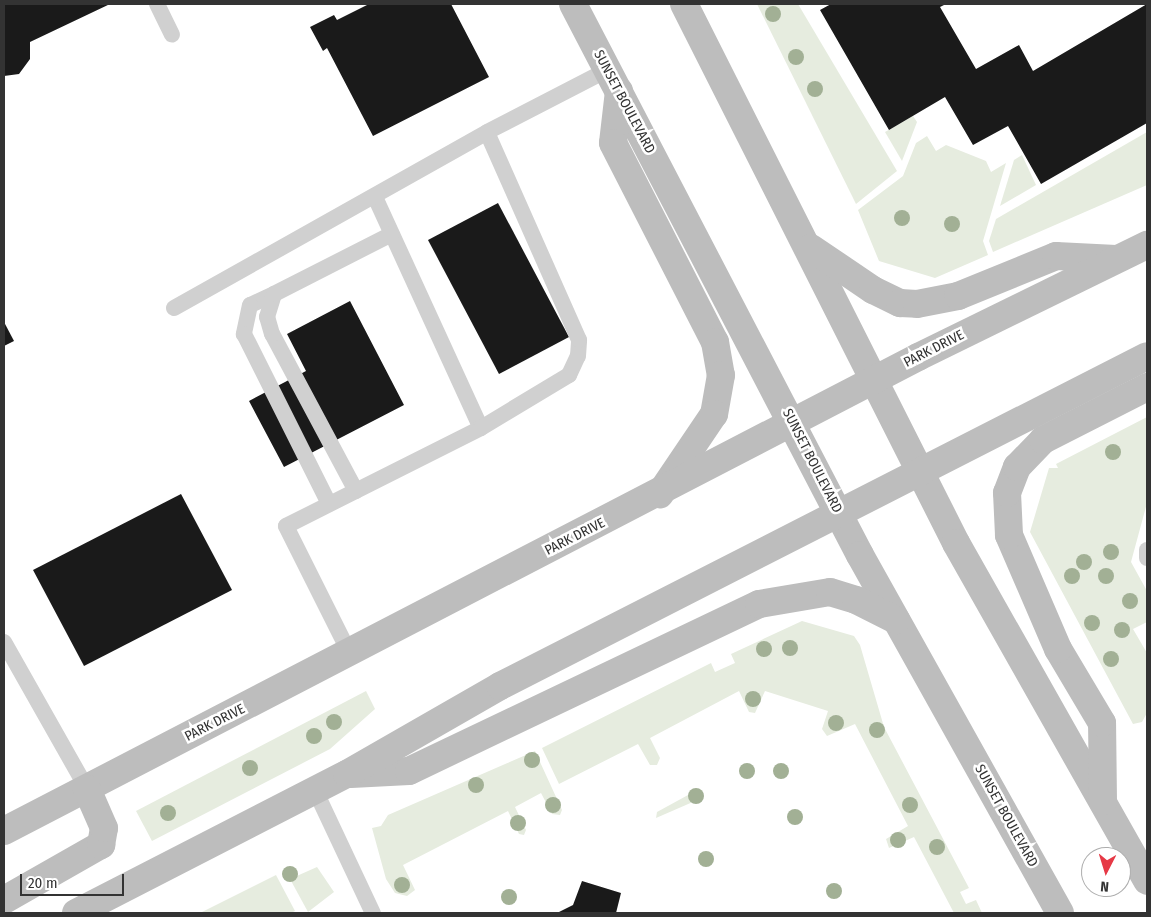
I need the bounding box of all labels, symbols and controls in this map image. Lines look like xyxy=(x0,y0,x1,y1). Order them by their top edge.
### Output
street label: SUNSET BOULEVARD xyxy=(590,48,658,156)
street label: PARK DRIVE xyxy=(901,327,967,371)
street label: SUNSET BOULEVARD xyxy=(779,406,845,516)
street label: PARK DRIVE xyxy=(542,515,608,559)
street label: PARK DRIVE xyxy=(182,701,248,745)
street label: SUNSET BOULEVARD xyxy=(971,762,1041,870)
north arrow xyxy=(1081,847,1131,897)
scale bar xyxy=(22,864,126,896)
text: 20 m xyxy=(28,874,58,892)
text: N xyxy=(1100,878,1110,895)

